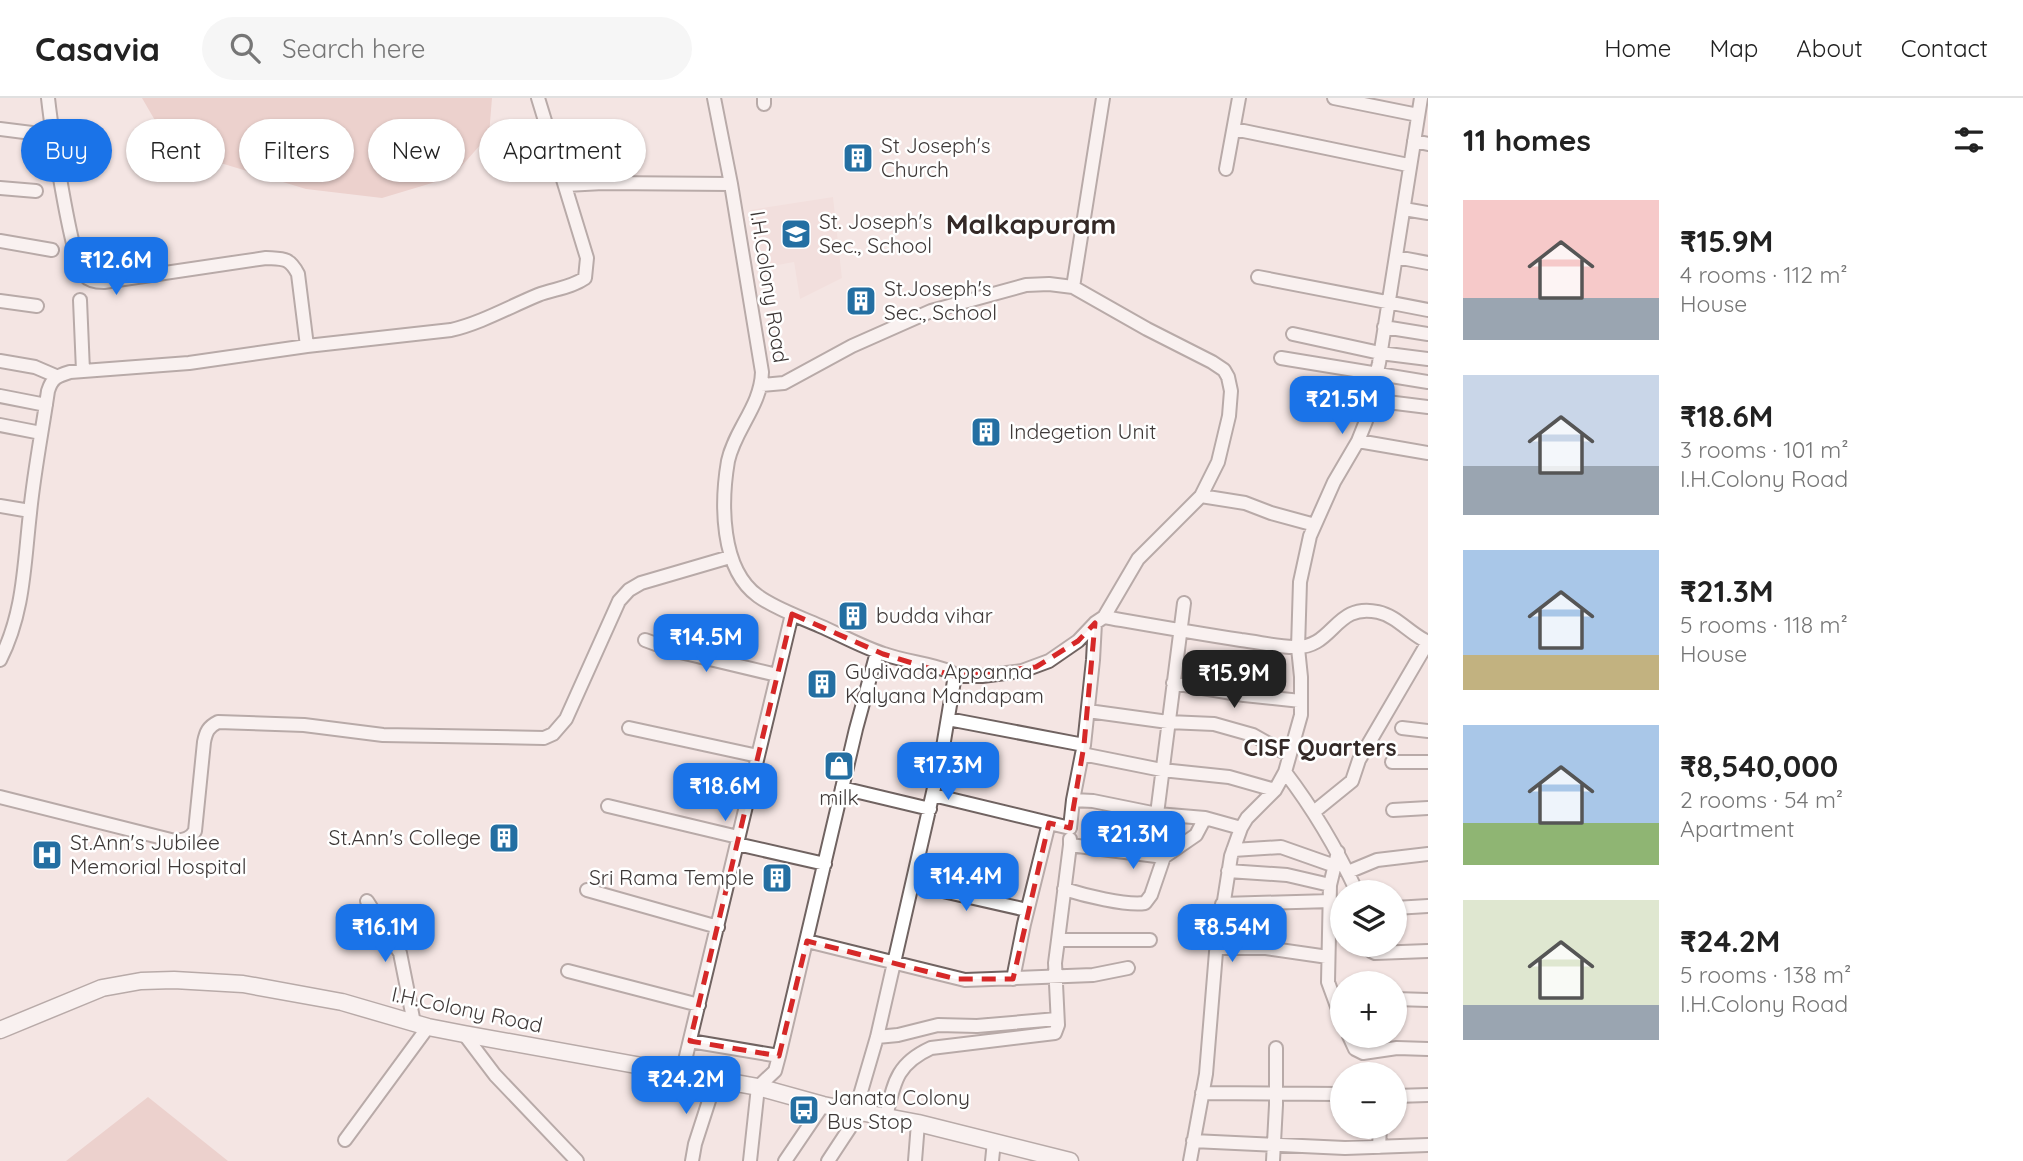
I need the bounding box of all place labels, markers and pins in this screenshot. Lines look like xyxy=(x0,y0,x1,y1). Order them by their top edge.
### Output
place label: St Joseph's Church xyxy=(881,132,991,182)
building icon: St Joseph's Church xyxy=(841,141,875,175)
place label: St. Joseph's Sec., School xyxy=(819,208,932,258)
school or university icon: St. Joseph's Sec., School xyxy=(779,217,813,251)
pin: ₹12.6M xyxy=(59,238,173,297)
place label: St.Joseph's Sec., School xyxy=(884,275,997,325)
building icon: St.Joseph's Sec., School xyxy=(844,284,878,318)
pin: ₹21.5M xyxy=(1285,376,1399,436)
building icon: Indegetion Unit xyxy=(969,415,1003,449)
place label: Indegetion Unit xyxy=(1009,418,1156,444)
building icon: budda vihar xyxy=(836,599,870,633)
place label: budda vihar xyxy=(876,602,993,628)
pin: ₹14.5M xyxy=(649,614,763,674)
pin: ₹15.9M xyxy=(1177,650,1291,710)
place label: Gudivada Appanna Kalyana Mandapam xyxy=(845,658,1044,708)
building icon: Gudivada Appanna Kalyana Mandapam xyxy=(805,667,839,701)
pin: ₹17.3M xyxy=(891,742,1005,802)
shop icon: milk xyxy=(822,749,856,783)
pin: ₹18.6M xyxy=(668,764,782,823)
place label: milk xyxy=(819,784,859,810)
pin: ₹21.3M xyxy=(1076,812,1190,871)
building icon: St.Ann's College xyxy=(487,821,521,855)
place label: St.Ann's College xyxy=(329,824,481,850)
place label: St.Ann's Jubilee Memorial Hospital xyxy=(70,829,246,879)
hospital icon: St.Ann's Jubilee Memorial Hospital xyxy=(30,838,64,872)
pin: ₹14.4M xyxy=(909,854,1023,913)
building icon: Sri Rama Temple xyxy=(760,861,794,895)
place label: Sri Rama Temple xyxy=(589,864,754,890)
pin: ₹16.1M xyxy=(328,904,442,964)
pin: ₹8.54M xyxy=(1175,904,1289,964)
pin: ₹24.2M xyxy=(629,1056,743,1116)
place label: Janata Colony Bus Stop xyxy=(827,1084,970,1134)
bus stop icon: Janata Colony Bus Stop xyxy=(787,1093,821,1127)

